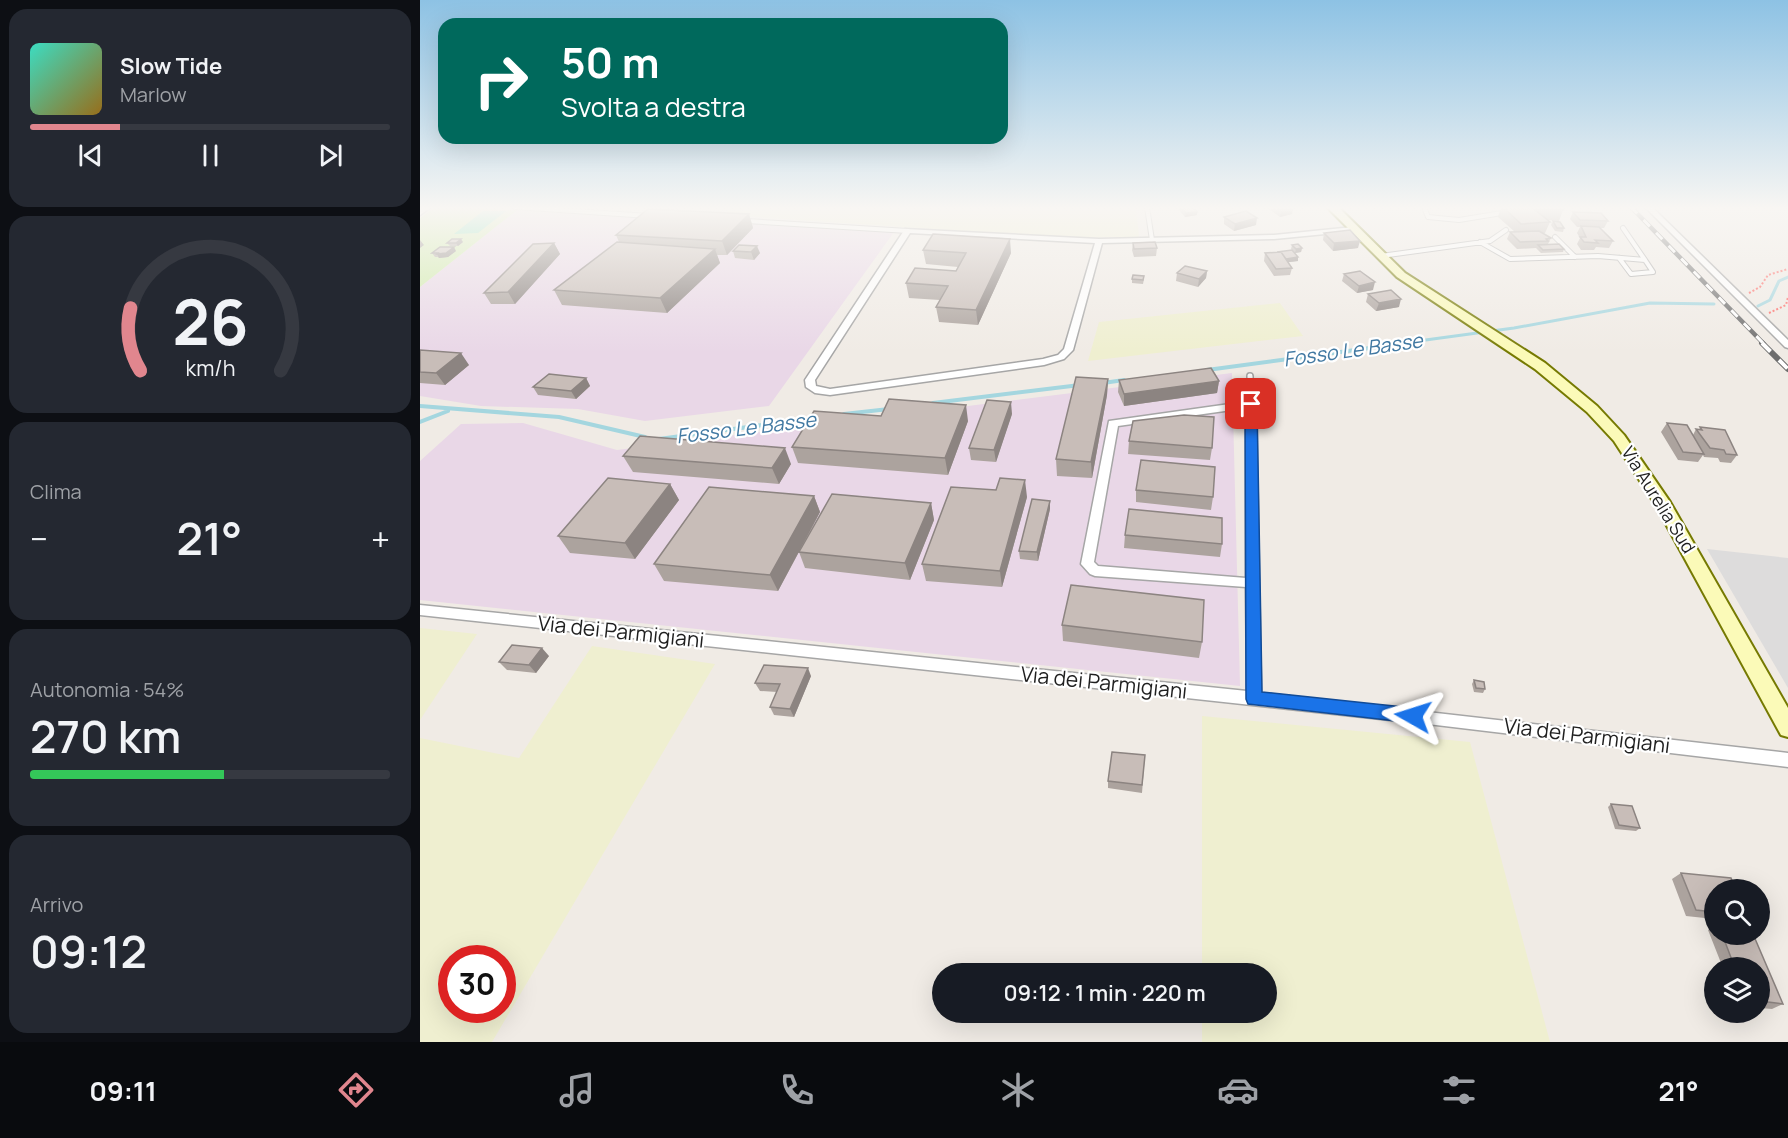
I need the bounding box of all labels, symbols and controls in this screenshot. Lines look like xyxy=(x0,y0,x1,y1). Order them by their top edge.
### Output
text: 50 m xyxy=(561,33,659,91)
icon: right xyxy=(462,42,540,120)
text: Slow Tide xyxy=(120,51,222,81)
text: Marlow xyxy=(120,81,187,108)
text: Svolta a destra xyxy=(561,88,746,125)
icon: previous xyxy=(74,139,107,172)
icon: pause xyxy=(194,139,227,172)
icon: next xyxy=(314,139,347,172)
text: 26 xyxy=(172,279,248,365)
water label: Fosso Le Basse xyxy=(1282,326,1426,373)
text: km/h xyxy=(185,354,235,383)
pin xyxy=(1225,378,1276,429)
icon: arrive xyxy=(1234,387,1267,420)
water label: Fosso Le Basse xyxy=(675,405,819,449)
street label: Via Aurelia Sud xyxy=(1616,442,1701,557)
text: Clima xyxy=(30,478,82,505)
text: 21° xyxy=(177,507,242,569)
text: − xyxy=(30,516,48,561)
text: + xyxy=(371,516,390,561)
street label: Via dei Parmigiani xyxy=(536,608,706,654)
street label: Via dei Parmigiani xyxy=(1019,659,1189,705)
text: Autonomia · 54% xyxy=(30,676,184,703)
position arrow xyxy=(1381,684,1445,748)
text: 270 km xyxy=(30,705,181,767)
street label: Via dei Parmigiani xyxy=(1502,711,1672,759)
map controls xyxy=(1704,879,1770,1023)
button: search xyxy=(1704,879,1770,945)
text: Arrivo xyxy=(30,891,83,918)
text: 09:12 xyxy=(30,920,147,982)
speed limit sign: 30 xyxy=(438,945,516,1023)
button: layers xyxy=(1704,957,1770,1023)
text: 09:12 · 1 min · 220 m xyxy=(1003,978,1206,1008)
icon: directions xyxy=(335,1069,377,1111)
icon: music xyxy=(556,1069,598,1111)
icon: phone xyxy=(776,1069,818,1111)
icon: climate xyxy=(997,1069,1039,1111)
icon: car xyxy=(1217,1069,1259,1111)
icon: filters xyxy=(1438,1069,1480,1111)
text: 09:11 xyxy=(89,1072,157,1109)
text: 21° xyxy=(1659,1072,1699,1109)

